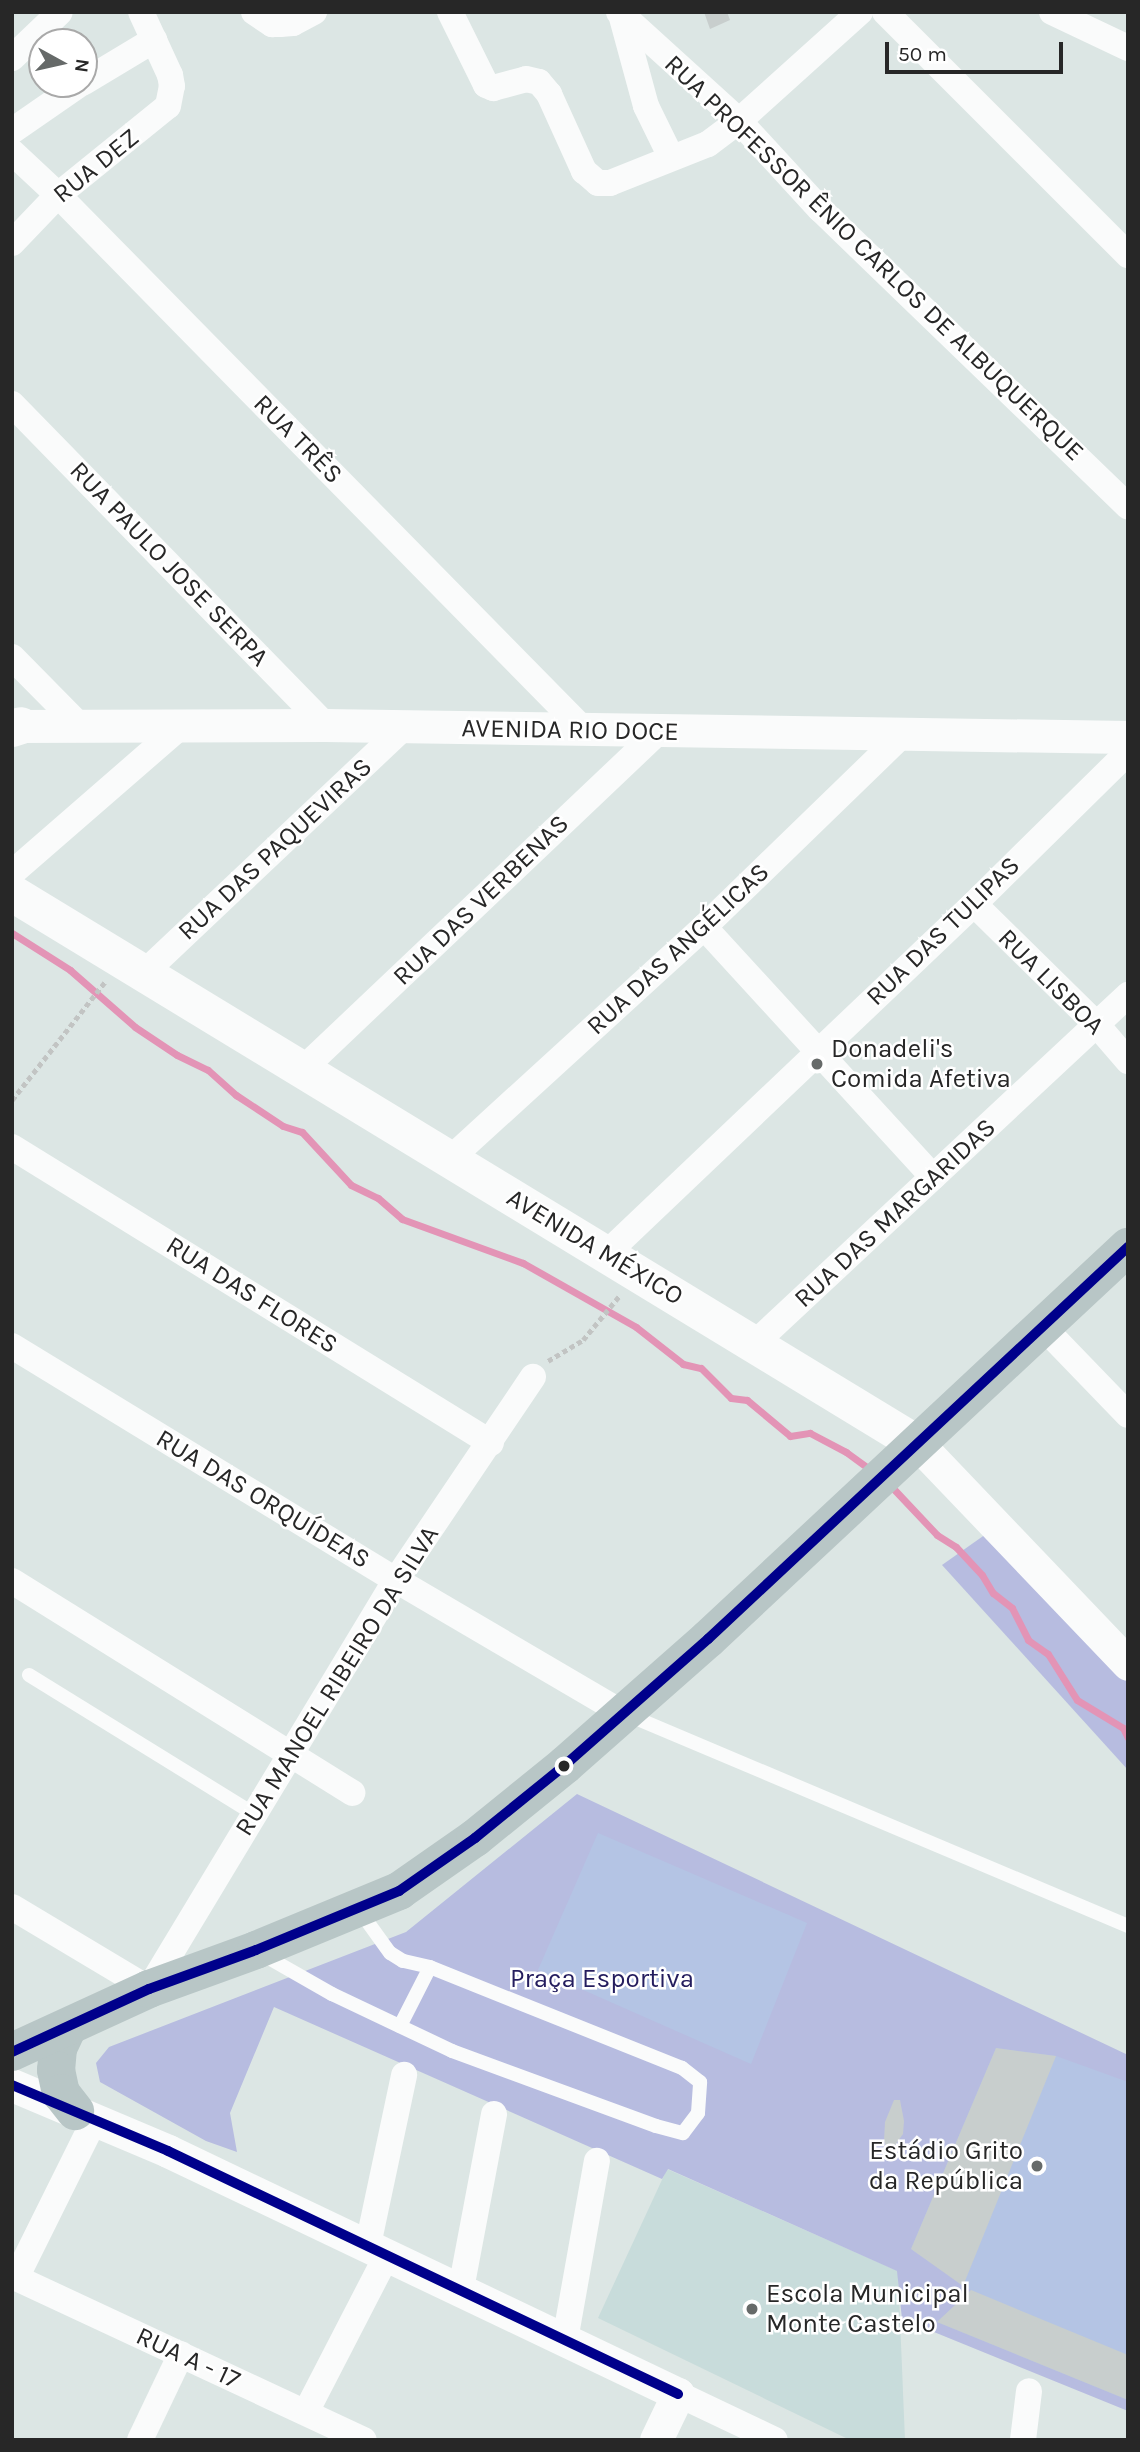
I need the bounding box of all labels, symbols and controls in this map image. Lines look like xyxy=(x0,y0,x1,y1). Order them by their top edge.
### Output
north arrow xyxy=(28,28,98,98)
scale bar xyxy=(888,28,1066,72)
text: 50 m xyxy=(898,42,947,66)
street label: RUA PROFESSOR ÊNIO CARLOS DE ALBUQUERQUE xyxy=(658,48,1090,468)
text: N xyxy=(70,57,94,74)
street label: RUA DEZ xyxy=(47,122,145,210)
street label: RUA TRÊS xyxy=(247,388,349,490)
street label: RUA PAULO JOSE SERPA xyxy=(63,455,275,673)
street label: AVENIDA RIO DOCE xyxy=(461,713,679,747)
street label: RUA DAS PAQUEVIRAS xyxy=(172,751,378,947)
street label: RUA DAS VERBENAS xyxy=(387,808,575,992)
street label: RUA DAS TULIPAS xyxy=(860,850,1026,1012)
street label: RUA DAS ANGÉLICAS xyxy=(580,856,776,1042)
street label: RUA LISBOA xyxy=(992,923,1110,1041)
place label: Donadeli's Comida Afetiva xyxy=(831,1033,1011,1094)
marker: Donadeli's Comida Afetiva xyxy=(809,1056,825,1072)
street label: RUA DAS MARGARIDAS xyxy=(788,1112,1002,1314)
street label: AVENIDA MÉXICO xyxy=(501,1182,689,1312)
street label: RUA DAS FLORES xyxy=(160,1230,344,1360)
street label: RUA DAS ORQUÍDEAS xyxy=(150,1423,376,1575)
street label: RUA MANOEL RIBEIRO DA SILVA xyxy=(228,1520,446,1842)
unlabelled marker xyxy=(557,1759,571,1773)
park label: Praça Esportiva xyxy=(510,1963,694,1995)
place label: Estádio Grito da República xyxy=(869,2135,1023,2196)
marker: Estádio Grito da República xyxy=(1029,2158,1045,2174)
place label: Escola Municipal Monte Castelo xyxy=(766,2278,969,2340)
marker: Escola Municipal Monte Castelo xyxy=(744,2301,760,2317)
street label: RUA A - 17 xyxy=(131,2320,245,2396)

